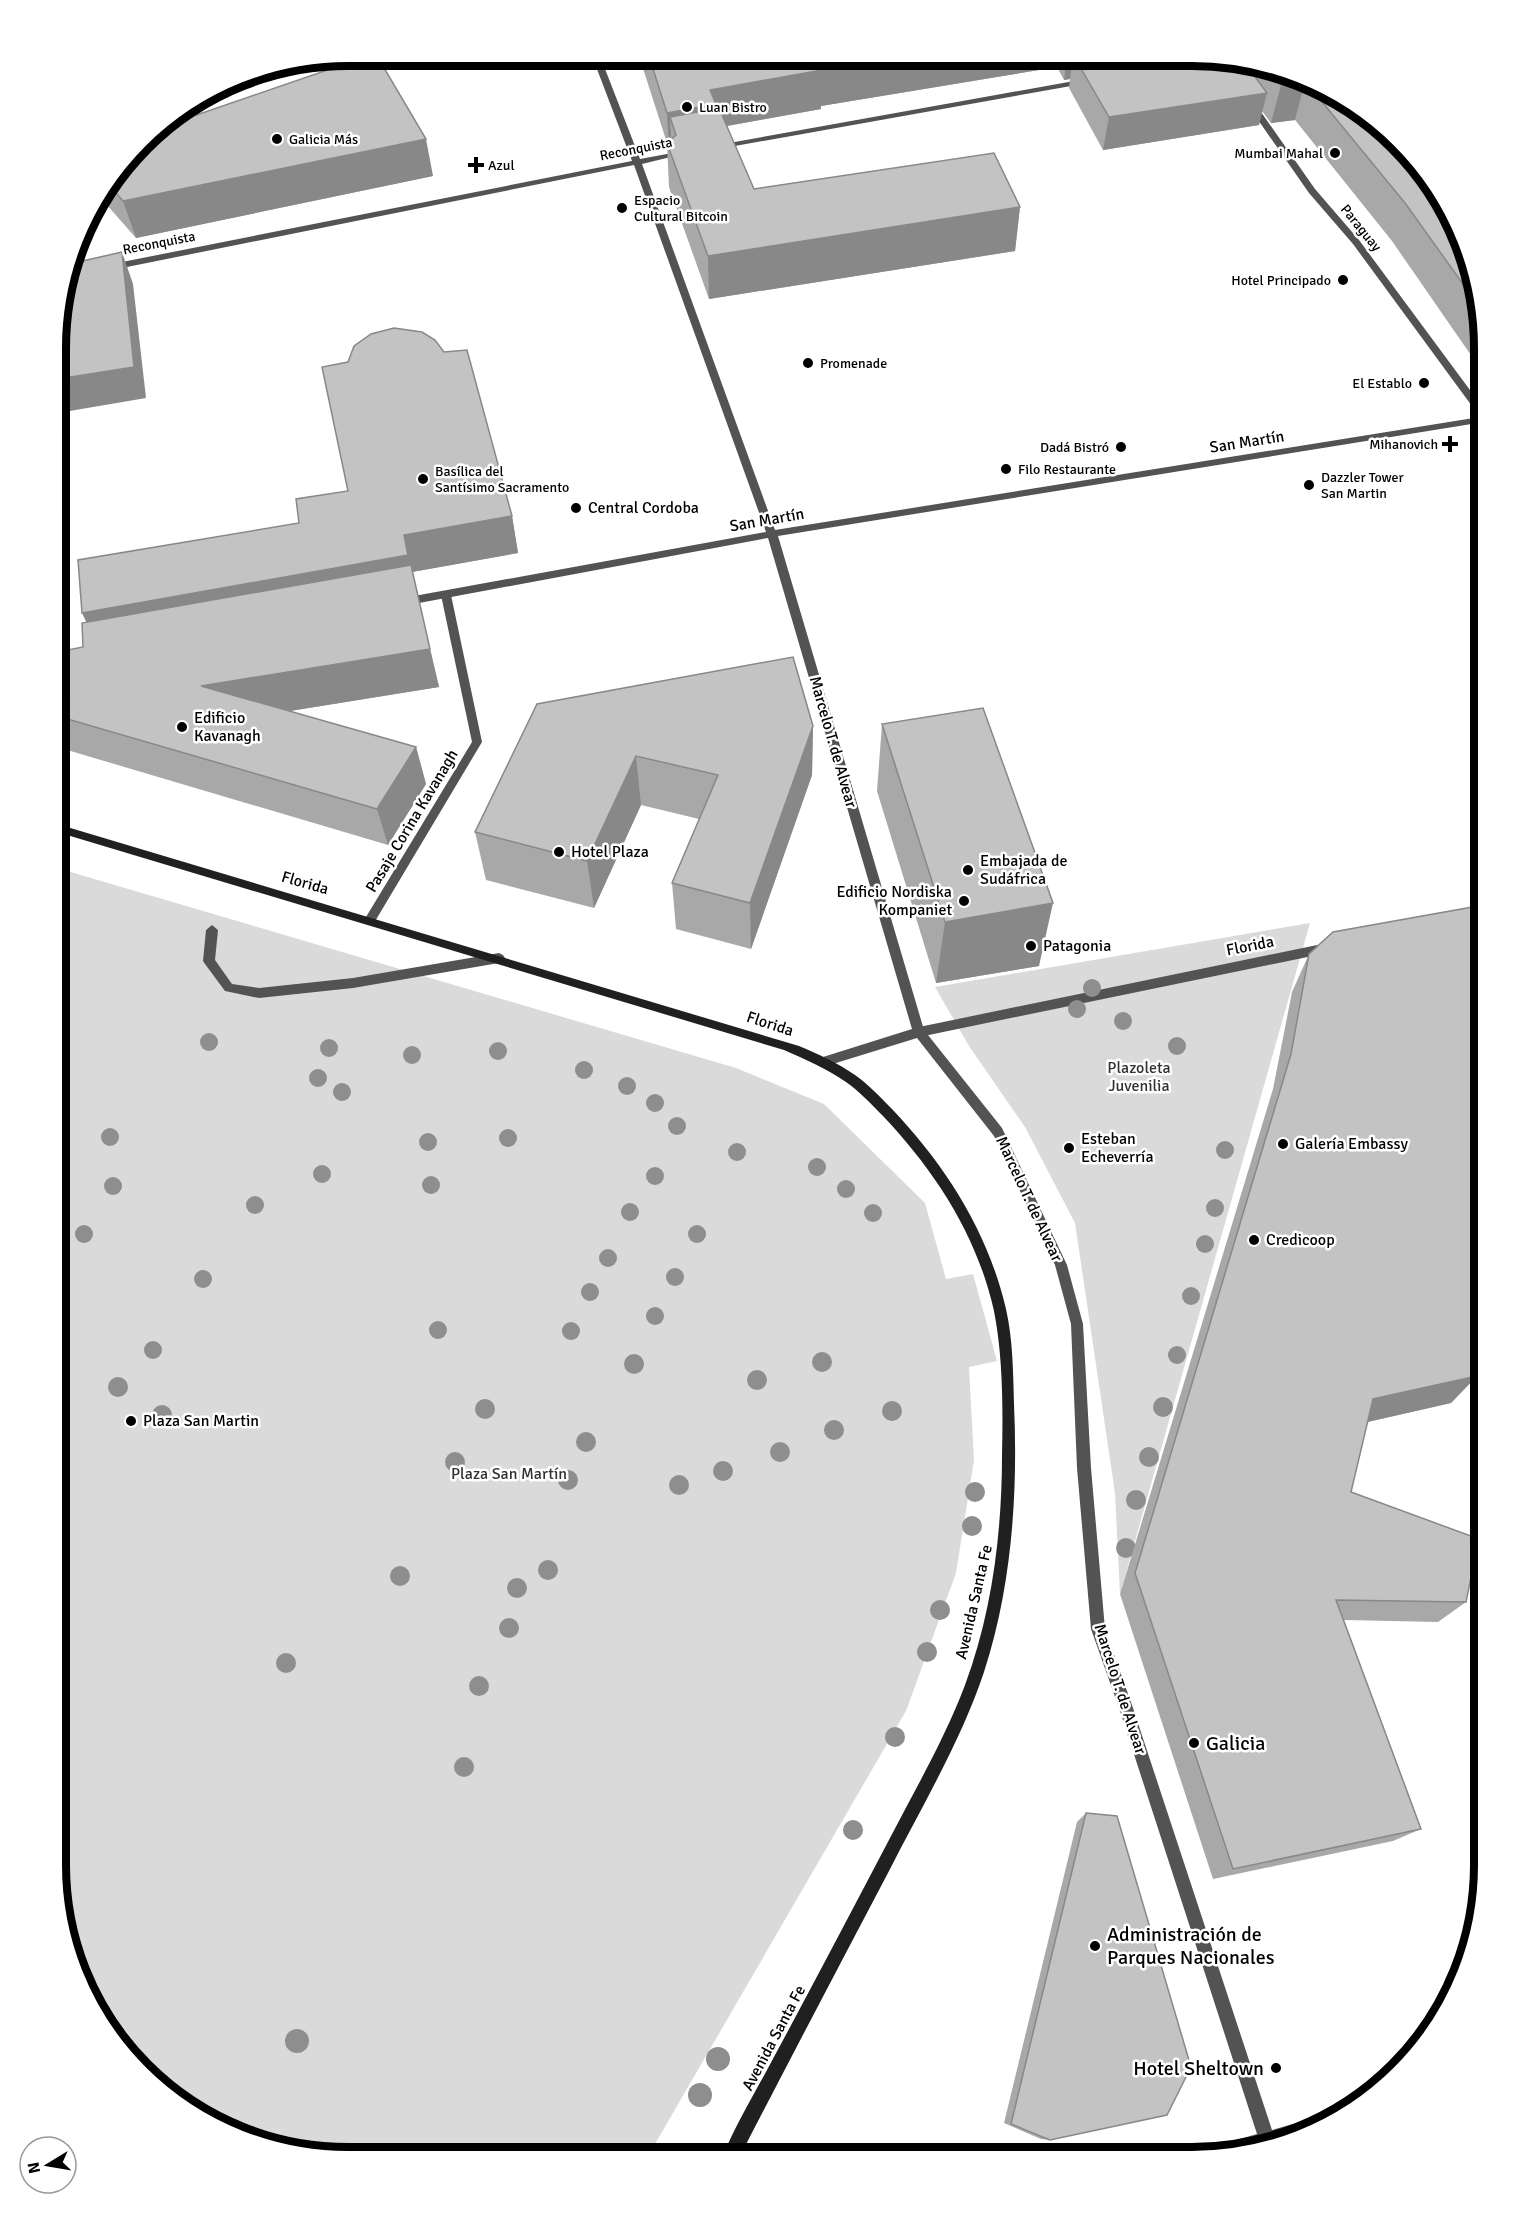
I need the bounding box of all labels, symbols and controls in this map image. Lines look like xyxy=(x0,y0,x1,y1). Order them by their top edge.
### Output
place label: Luan Bistro xyxy=(699,99,767,116)
marker: Luan Bistro xyxy=(680,100,694,114)
place label: Galicia Más xyxy=(289,131,358,148)
marker: Galicia Más xyxy=(270,132,284,146)
street label: Reconquista xyxy=(598,134,674,164)
place label: Mumbai Mahal xyxy=(1234,145,1323,162)
marker: Mumbai Mahal xyxy=(1328,146,1342,160)
place label: Azul xyxy=(488,157,515,174)
marker: Azul xyxy=(469,158,483,172)
place label: Espacio Cultural Bitcoin xyxy=(634,192,728,225)
marker: Espacio Cultural Bitcoin xyxy=(615,201,629,215)
street label: Paraguay xyxy=(1337,201,1385,255)
street label: Reconquista xyxy=(121,228,197,258)
place label: Hotel Principado xyxy=(1231,272,1331,289)
marker: Hotel Principado xyxy=(1336,273,1350,287)
place label: Promenade xyxy=(820,355,887,372)
marker: Promenade xyxy=(801,356,815,370)
place label: El Establo xyxy=(1352,375,1412,392)
marker: El Establo xyxy=(1417,376,1431,390)
street label: San Martín xyxy=(1208,426,1286,458)
place label: Mihanovich xyxy=(1369,436,1438,453)
marker: Mihanovich xyxy=(1443,437,1457,451)
place label: Dadá Bistró xyxy=(1040,439,1109,456)
marker: Dadá Bistró xyxy=(1114,440,1128,454)
place label: Filo Restaurante xyxy=(1018,461,1116,478)
marker: Filo Restaurante xyxy=(999,462,1013,476)
place label: Basílica del Santísimo Sacramento xyxy=(435,463,569,496)
place label: Dazzler Tower San Martin xyxy=(1321,469,1405,502)
marker: Basílica del Santísimo Sacramento xyxy=(416,472,430,486)
marker: Dazzler Tower San Martin xyxy=(1302,478,1316,492)
place label: Central Cordoba xyxy=(588,498,699,518)
marker: Central Cordoba xyxy=(569,501,583,515)
street label: San Martín xyxy=(728,504,806,536)
street label: Marcelo T. de Alvear xyxy=(805,674,861,810)
place label: Edificio Kavanagh xyxy=(194,708,261,746)
marker: Edificio Kavanagh xyxy=(175,720,189,734)
street label: Pasaje Corina Kavanagh xyxy=(361,746,463,896)
place label: Hotel Plaza xyxy=(571,842,649,862)
marker: Hotel Plaza xyxy=(552,845,566,859)
place label: Embajada de Sudáfrica xyxy=(980,851,1068,889)
marker: Embajada de Sudáfrica xyxy=(961,863,975,877)
street label: Florida xyxy=(279,867,331,899)
place label: Edificio Nordiska Kompaniet xyxy=(836,882,952,920)
marker: Edificio Nordiska Kompaniet xyxy=(957,894,971,908)
street label: Florida xyxy=(1224,932,1276,960)
place label: Patagonia xyxy=(1043,936,1111,956)
marker: Patagonia xyxy=(1024,939,1038,953)
street label: Florida xyxy=(744,1007,796,1041)
park label: Plazoleta Juvenilia xyxy=(1107,1058,1171,1096)
place label: Esteban Echeverría xyxy=(1081,1129,1154,1167)
street label: Marcelo T. de Alvear xyxy=(991,1133,1067,1265)
place label: Galería Embassy xyxy=(1295,1134,1408,1154)
marker: Galería Embassy xyxy=(1276,1137,1290,1151)
marker: Esteban Echeverría xyxy=(1062,1141,1076,1155)
place label: Credicoop xyxy=(1266,1230,1335,1250)
marker: Credicoop xyxy=(1247,1233,1261,1247)
place label: Plaza San Martin xyxy=(143,1411,259,1431)
marker: Plaza San Martin xyxy=(124,1414,138,1428)
park label: Plaza San Martín xyxy=(451,1464,567,1484)
street label: Avenida Santa Fe xyxy=(951,1543,997,1661)
street label: Marcelo T. de Alvear xyxy=(1089,1621,1151,1757)
place label: Galicia xyxy=(1206,1731,1265,1756)
marker: Galicia xyxy=(1187,1736,1201,1750)
place label: Administración de Parques Nacionales xyxy=(1107,1922,1275,1970)
marker: Administración de Parques Nacionales xyxy=(1088,1939,1102,1953)
street label: Avenida Santa Fe xyxy=(738,1982,810,2094)
place label: Hotel Sheltown xyxy=(1133,2056,1264,2081)
marker: Hotel Sheltown xyxy=(1269,2061,1283,2075)
north arrow xyxy=(18,2135,78,2195)
text: N xyxy=(23,2160,45,2175)

